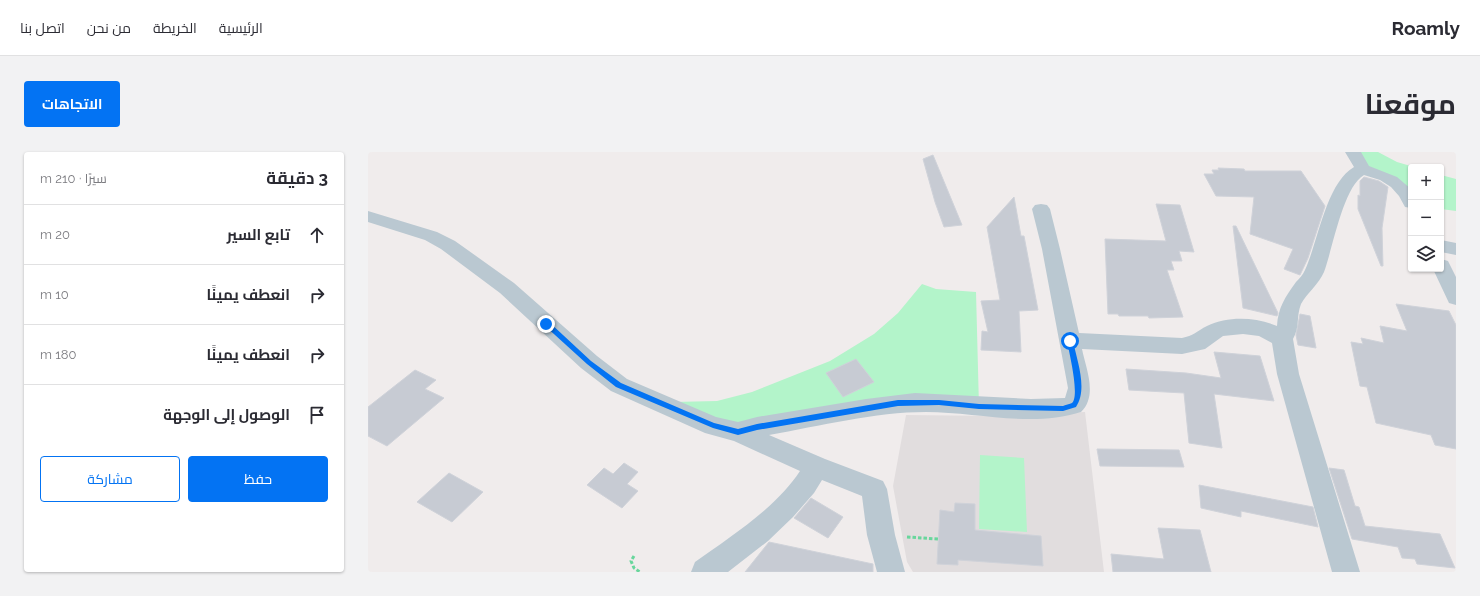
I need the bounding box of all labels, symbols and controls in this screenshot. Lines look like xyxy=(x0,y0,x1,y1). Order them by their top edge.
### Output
text: Roamly xyxy=(1392,17,1460,39)
text: اتصل بنا xyxy=(20,20,65,36)
text: من نحن xyxy=(87,20,131,36)
text: الخريطة xyxy=(153,20,197,36)
text: الرئيسية xyxy=(219,20,263,36)
button: الاتجاهات xyxy=(24,81,120,127)
text: موقعنا xyxy=(1365,88,1456,121)
map controls xyxy=(1408,164,1444,272)
button: + xyxy=(1408,164,1444,200)
text: 3 دقيقة xyxy=(266,168,328,188)
text: سيرًا · 210 m xyxy=(40,171,107,186)
button: − xyxy=(1408,200,1444,236)
icon: ahead xyxy=(306,224,328,246)
text: تابع السير xyxy=(227,226,290,244)
text: 20 m xyxy=(40,227,70,242)
button: layers xyxy=(1408,236,1444,272)
icon: right xyxy=(306,284,328,306)
text: انعطف يمينًا xyxy=(206,286,290,304)
text: 10 m xyxy=(40,287,69,302)
route end xyxy=(537,315,555,333)
route start xyxy=(1061,332,1079,350)
icon: right xyxy=(306,344,328,366)
text: انعطف يمينًا xyxy=(206,346,290,364)
text: 180 m xyxy=(40,347,77,362)
icon: arrive xyxy=(306,404,328,426)
text: الوصول إلى الوجهة xyxy=(163,406,290,424)
button: مشاركة xyxy=(40,456,180,502)
button: حفظ xyxy=(188,456,328,502)

